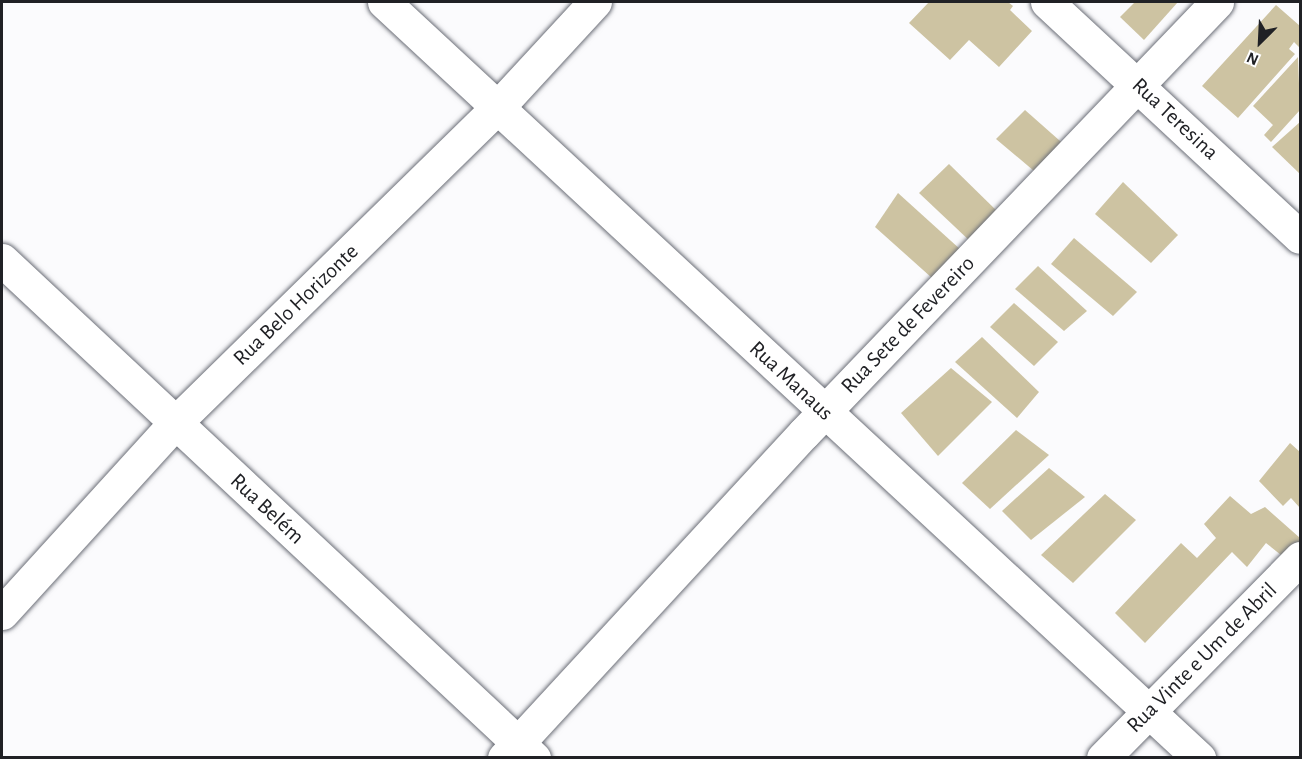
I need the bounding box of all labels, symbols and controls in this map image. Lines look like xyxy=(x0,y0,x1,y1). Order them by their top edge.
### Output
north arrow xyxy=(1230,12,1290,72)
text: N xyxy=(1244,49,1261,68)
street label: Rua Teresina xyxy=(1126,72,1224,166)
street label: Rua Belo Horizonte xyxy=(228,239,364,371)
street label: Rua Sete de Fevereiro xyxy=(836,251,980,399)
street label: Rua Manaus xyxy=(744,336,838,426)
street label: Rua Belém xyxy=(224,468,310,550)
street label: Rua Vinte e Um de Abril xyxy=(1121,577,1283,739)

